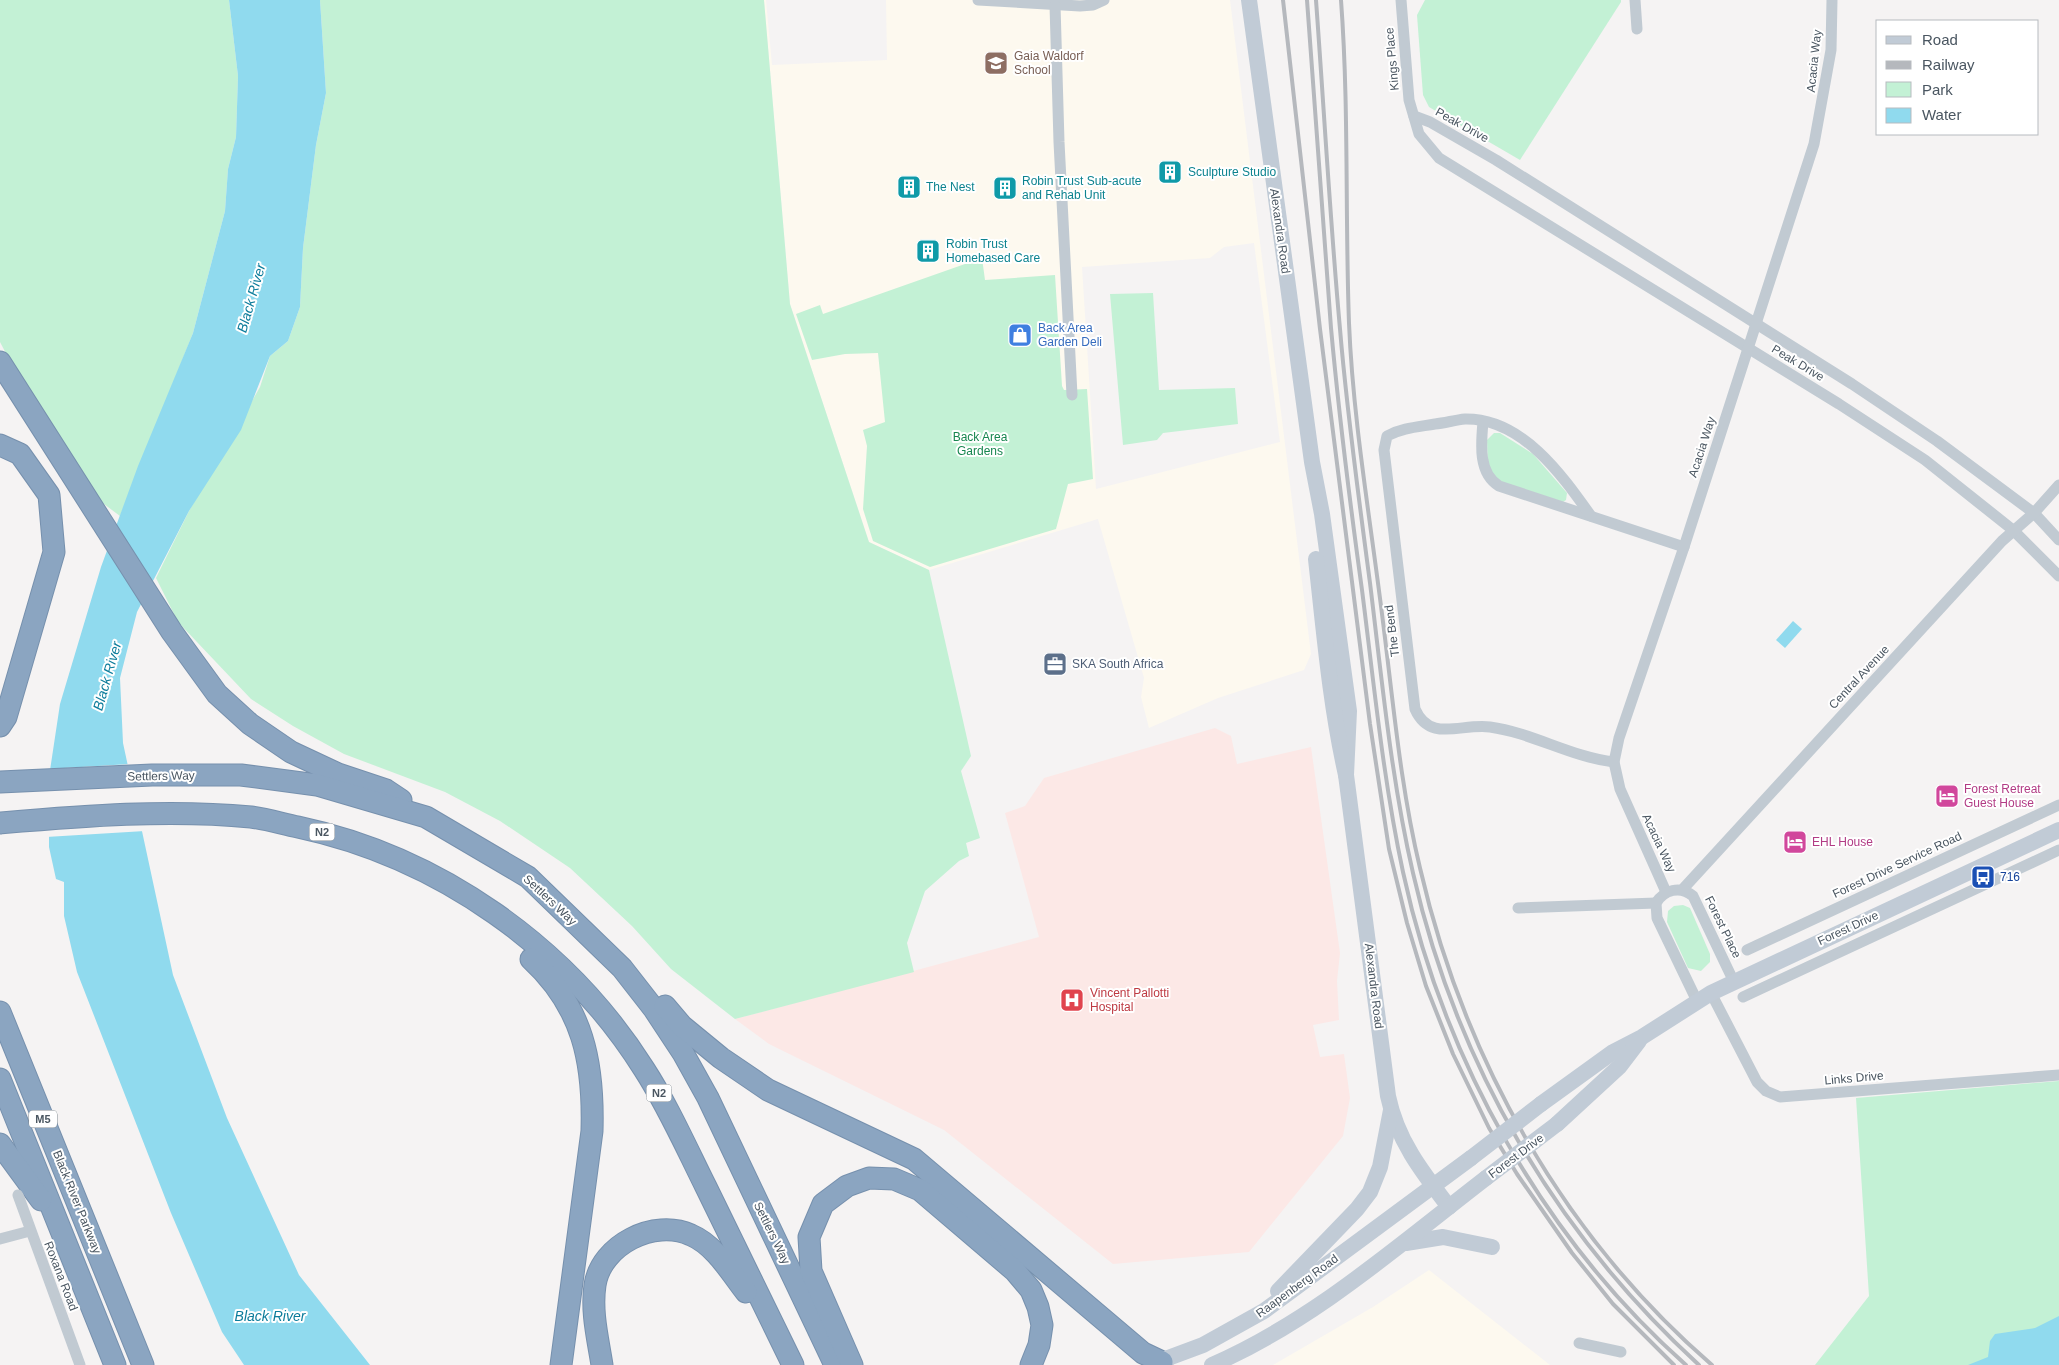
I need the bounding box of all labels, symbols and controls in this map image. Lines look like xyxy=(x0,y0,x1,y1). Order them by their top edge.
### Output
legend xyxy=(1876,20,2039,135)
street label: Kings Place xyxy=(1382,27,1402,91)
street label: Acacia Way xyxy=(1804,29,1824,93)
text: Road xyxy=(1922,31,1958,48)
place label: Gaia Waldorf School xyxy=(1014,49,1084,77)
school or university icon: Gaia Waldorf School xyxy=(983,50,1009,76)
text: Railway xyxy=(1922,56,1975,73)
text: Park xyxy=(1922,81,1953,98)
street label: Peak Drive xyxy=(1433,105,1491,146)
text: Water xyxy=(1922,106,1961,123)
building icon: Sculpture Studio xyxy=(1157,159,1183,185)
place label: Sculpture Studio xyxy=(1188,165,1276,179)
building icon: The Nest xyxy=(896,174,922,200)
place label: Robin Trust Sub-acute and Rehab Unit xyxy=(1022,174,1142,202)
building icon: Robin Trust Sub-acute and Rehab Unit xyxy=(992,175,1018,201)
place label: The Nest xyxy=(926,180,975,194)
street label: Alexandra Road xyxy=(1267,187,1293,275)
place label: Robin Trust Homebased Care xyxy=(946,237,1040,265)
building icon: Robin Trust Homebased Care xyxy=(915,238,941,264)
water label: Black River xyxy=(234,260,269,334)
place label: Back Area Garden Deli xyxy=(1038,321,1102,349)
shop icon: Back Area Garden Deli xyxy=(1007,322,1033,348)
street label: Peak Drive xyxy=(1769,342,1827,384)
street label: Acacia Way xyxy=(1686,415,1718,479)
park label: Back Area Gardens xyxy=(953,430,1008,458)
street label: The Bend xyxy=(1382,604,1402,658)
water label: Black River xyxy=(90,638,125,712)
street label: Central Avenue xyxy=(1826,642,1892,712)
office icon: SKA South Africa xyxy=(1042,651,1068,677)
place label: SKA South Africa xyxy=(1072,657,1164,671)
street label: Settlers Way xyxy=(127,768,195,784)
place label: Forest Retreat Guest House xyxy=(1964,782,2041,810)
hotel icon: Forest Retreat Guest House xyxy=(1934,783,1960,809)
street label: Acacia Way xyxy=(1639,812,1679,874)
road number: N2 xyxy=(310,824,334,840)
hotel icon: EHL House xyxy=(1782,829,1808,855)
street label: Forest Drive Service Road xyxy=(1830,829,1964,901)
place label: EHL House xyxy=(1812,835,1873,849)
bus stop icon: 716 xyxy=(1970,864,1996,890)
place label: 716 xyxy=(2000,870,2020,884)
street label: Settlers Way xyxy=(521,872,579,928)
street label: Forest Place xyxy=(1702,894,1744,961)
street label: Forest Drive xyxy=(1815,908,1881,948)
street label: Alexandra Road xyxy=(1362,942,1386,1030)
place label: Vincent Pallotti Hospital xyxy=(1090,986,1169,1014)
hospital icon: Vincent Pallotti Hospital xyxy=(1059,987,1085,1013)
street label: Links Drive xyxy=(1824,1068,1884,1088)
road number: N2 xyxy=(646,1084,672,1102)
road number: M5 xyxy=(29,1110,57,1128)
street label: Forest Drive xyxy=(1486,1131,1547,1181)
street label: Black River Parkway xyxy=(50,1148,104,1256)
street label: Settlers Way xyxy=(751,1200,793,1266)
street label: Roxana Road xyxy=(41,1239,81,1313)
street label: Raapenberg Road xyxy=(1253,1252,1341,1320)
water label: Black River xyxy=(235,1308,307,1324)

